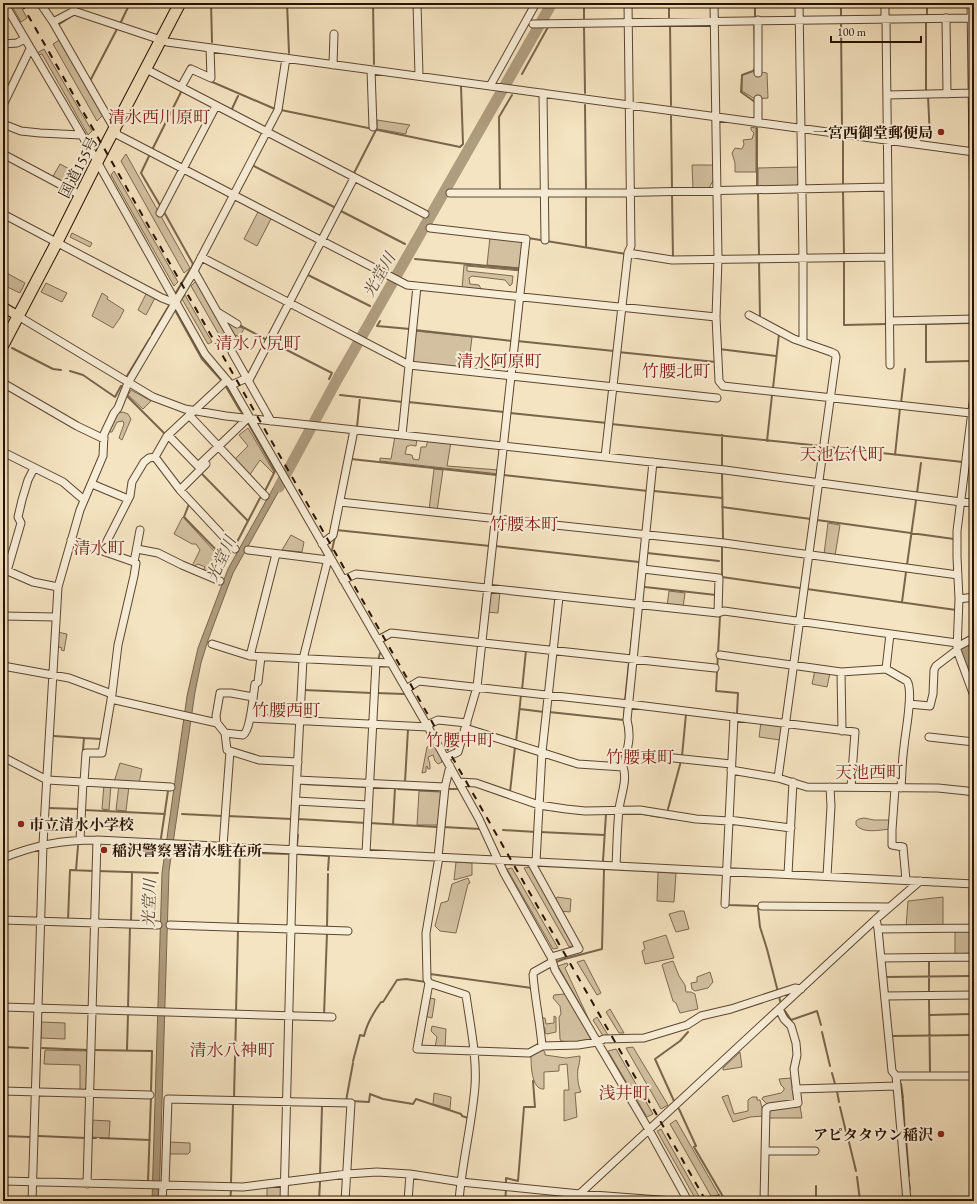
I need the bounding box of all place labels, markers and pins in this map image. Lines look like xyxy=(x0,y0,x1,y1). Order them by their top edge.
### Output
place label: 一宮西御堂郵便局 xyxy=(813,123,933,142)
marker: 一宮西御堂郵便局 xyxy=(936,127,946,137)
place label: 市立清水小学校 xyxy=(29,815,134,834)
marker: 市立清水小学校 xyxy=(16,819,26,829)
place label: 稲沢警察署清水駐在所 xyxy=(112,841,262,860)
marker: 稲沢警察署清水駐在所 xyxy=(99,845,109,855)
place label: アピタタウン稲沢 xyxy=(813,1125,933,1144)
marker: アピタタウン稲沢 xyxy=(936,1129,946,1139)

